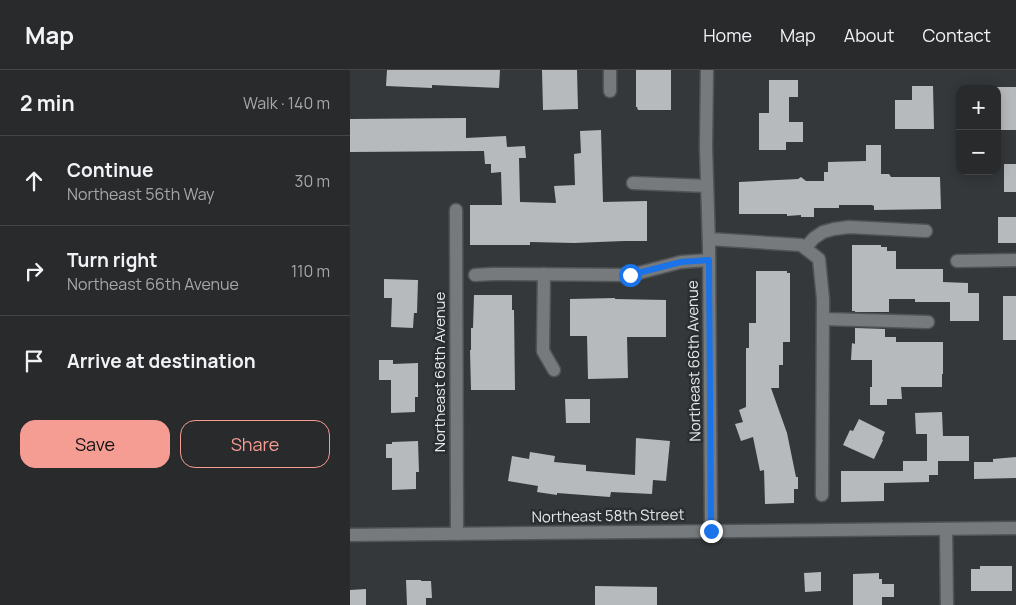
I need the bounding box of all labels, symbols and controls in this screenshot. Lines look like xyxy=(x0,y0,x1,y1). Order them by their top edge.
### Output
text: Map xyxy=(25,18,74,51)
text: Home xyxy=(703,23,752,47)
text: Map xyxy=(780,23,816,47)
text: About xyxy=(844,23,894,47)
text: Contact xyxy=(922,23,991,47)
map controls xyxy=(956,85,1001,175)
button: + xyxy=(956,85,1001,130)
text: 2 min xyxy=(20,89,75,117)
text: Walk · 140 m xyxy=(243,92,330,114)
button: − xyxy=(956,130,1001,175)
text: Continue xyxy=(67,157,153,183)
icon: ahead xyxy=(20,167,48,195)
text: 30 m xyxy=(295,170,330,192)
text: Northeast 56th Way xyxy=(67,183,215,205)
text: Turn right xyxy=(67,247,157,273)
icon: right xyxy=(20,257,48,285)
text: 110 m xyxy=(291,260,330,282)
route start xyxy=(619,264,642,287)
text: Northeast 66th Avenue xyxy=(67,273,239,295)
street label: Northeast 66th Avenue xyxy=(682,280,705,442)
street label: Northeast 68th Avenue xyxy=(429,291,450,452)
icon: arrive xyxy=(20,347,48,375)
text: Arrive at destination xyxy=(67,348,256,374)
button: Save xyxy=(20,420,170,468)
button: Share xyxy=(180,420,330,468)
street label: Northeast 58th Street xyxy=(531,504,684,527)
route end xyxy=(700,520,723,543)

